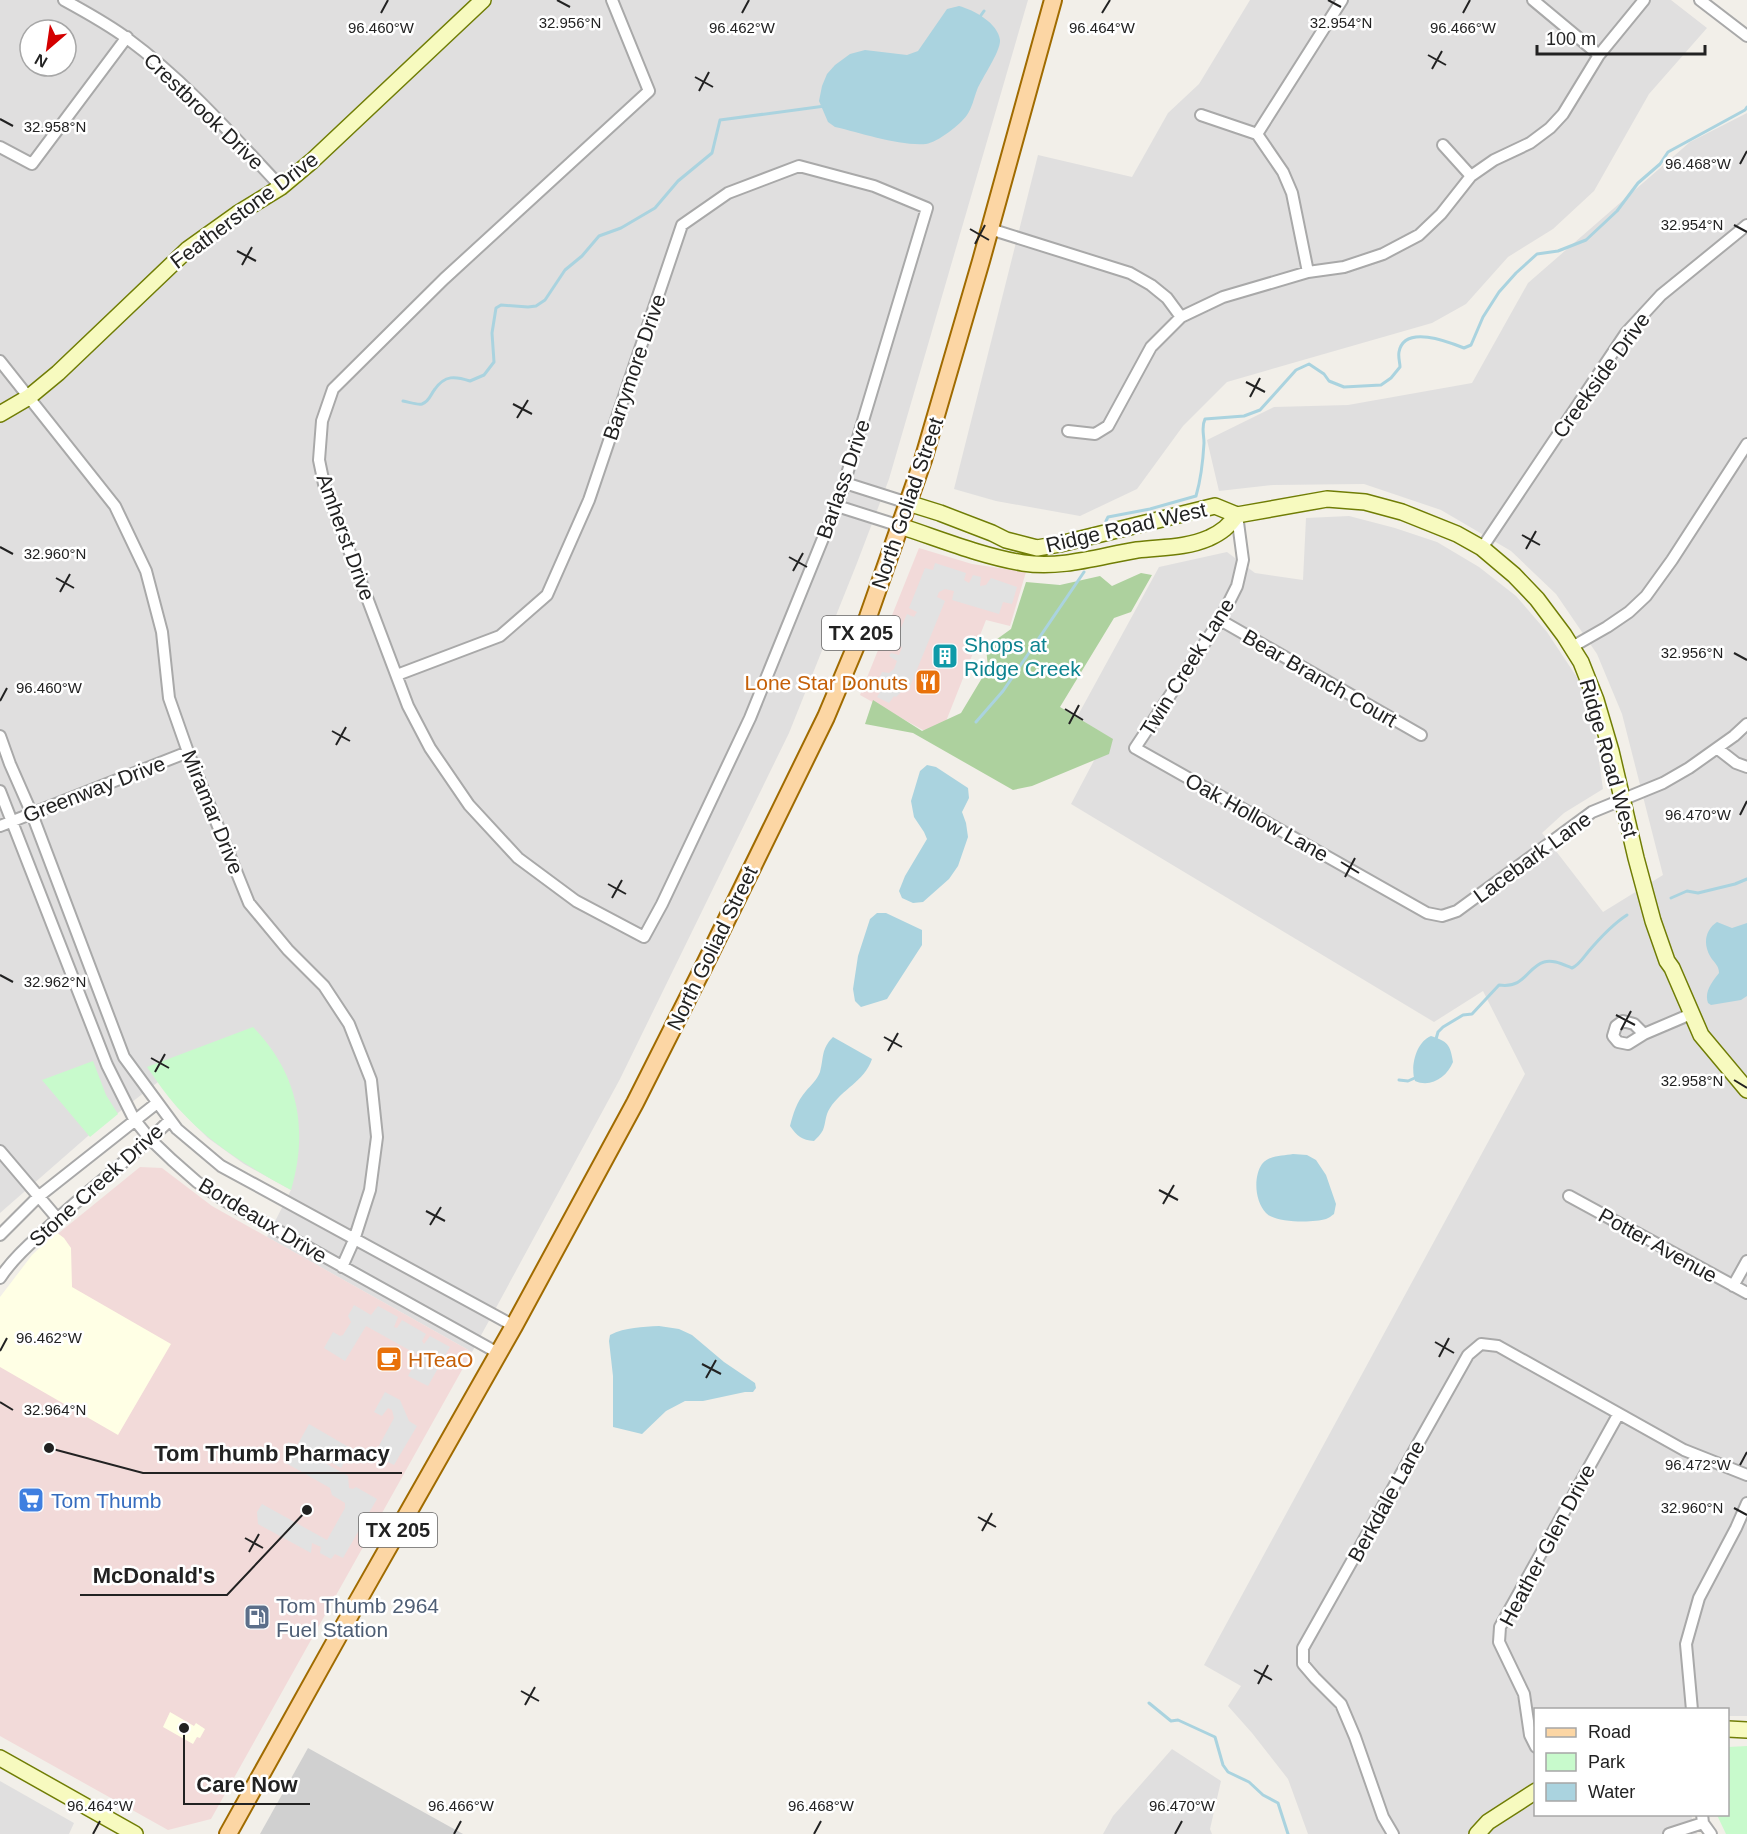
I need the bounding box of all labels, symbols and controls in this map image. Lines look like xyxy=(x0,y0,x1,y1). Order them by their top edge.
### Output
text: 32.956°N xyxy=(539,14,601,31)
text: 32.954°N xyxy=(1310,14,1372,31)
north arrow xyxy=(18,18,78,78)
scale bar xyxy=(1537,18,1705,56)
text: 96.460°W xyxy=(348,19,415,36)
text: 96.462°W xyxy=(709,19,776,36)
text: 96.464°W xyxy=(1069,19,1136,36)
text: 96.466°W xyxy=(1430,19,1497,36)
text: 100 m xyxy=(1546,29,1596,49)
street label: Crestbrook Drive xyxy=(139,48,269,174)
text: N xyxy=(32,50,50,71)
text: 32.958°N xyxy=(24,118,86,135)
street label: Featherstone Drive xyxy=(166,147,322,273)
text: 96.468°W xyxy=(1665,155,1732,172)
text: 32.954°N xyxy=(1661,216,1723,233)
street label: Barrymore Drive xyxy=(598,291,670,443)
street label: Creekside Drive xyxy=(1548,308,1654,442)
street label: North Goliad Street xyxy=(867,414,947,592)
street label: Barlass Drive xyxy=(812,416,874,542)
street label: Amherst Drive xyxy=(312,471,380,603)
street label: Ridge Road West xyxy=(1043,497,1209,557)
text: 32.960°N xyxy=(24,545,86,562)
street label: Twin Creek Lane xyxy=(1135,594,1239,740)
road number: TX 205 xyxy=(822,616,900,650)
street label: Bear Branch Court xyxy=(1239,625,1401,732)
place label: Shops at Ridge Creek xyxy=(964,633,1081,680)
building icon: Shops at Ridge Creek xyxy=(930,641,960,671)
text: 32.956°N xyxy=(1661,644,1723,661)
restaurant icon: Lone Star Donuts xyxy=(913,667,943,697)
place label: Lone Star Donuts xyxy=(745,671,908,694)
street label: Ridge Road West xyxy=(1575,676,1643,840)
text: 96.460°W xyxy=(16,679,83,696)
street label: Miramar Drive xyxy=(178,747,248,877)
street label: Greenway Drive xyxy=(20,751,168,827)
street label: Oak Hollow Lane xyxy=(1181,768,1333,866)
text: 96.470°W xyxy=(1665,806,1732,823)
street label: Lacebark Lane xyxy=(1469,807,1595,907)
street label: North Goliad Street xyxy=(662,862,762,1034)
text: 32.962°N xyxy=(24,973,86,990)
text: 32.958°N xyxy=(1661,1072,1723,1089)
street label: Stone Creek Drive xyxy=(25,1119,167,1251)
street label: Bordeaux Drive xyxy=(195,1173,331,1267)
street label: Potter Avenue xyxy=(1595,1203,1721,1287)
text: 96.462°W xyxy=(16,1329,83,1346)
cafe icon: HTeaO xyxy=(374,1344,404,1374)
place label: HTeaO xyxy=(408,1348,473,1371)
text: 32.964°N xyxy=(24,1401,86,1418)
callout: Tom Thumb Pharmacy xyxy=(143,1433,402,1473)
street label: Berkdale Lane xyxy=(1343,1436,1429,1566)
text: Tom Thumb Pharmacy xyxy=(154,1441,391,1466)
text: 96.472°W xyxy=(1665,1456,1732,1473)
street label: Heather Glen Drive xyxy=(1495,1460,1599,1630)
supermarket icon: Tom Thumb xyxy=(16,1485,46,1515)
place label: Tom Thumb xyxy=(51,1489,162,1512)
text: 32.960°N xyxy=(1661,1499,1723,1516)
road number: TX 205 xyxy=(359,1513,437,1547)
callout: McDonald's xyxy=(80,1555,227,1595)
text: McDonald's xyxy=(93,1563,215,1588)
place label: Tom Thumb 2964 Fuel Station xyxy=(276,1594,439,1641)
fuel station icon: Tom Thumb 2964 Fuel Station xyxy=(242,1602,272,1632)
legend xyxy=(1534,1708,1729,1816)
text: Road xyxy=(1588,1722,1631,1742)
text: Park xyxy=(1588,1752,1626,1772)
callout: Care Now xyxy=(184,1764,310,1804)
text: Care Now xyxy=(196,1772,299,1797)
text: Water xyxy=(1588,1782,1635,1802)
text: 96.464°W xyxy=(67,1797,134,1814)
text: 96.466°W xyxy=(428,1797,495,1814)
text: 96.468°W xyxy=(788,1797,855,1814)
text: 96.470°W xyxy=(1149,1797,1216,1814)

